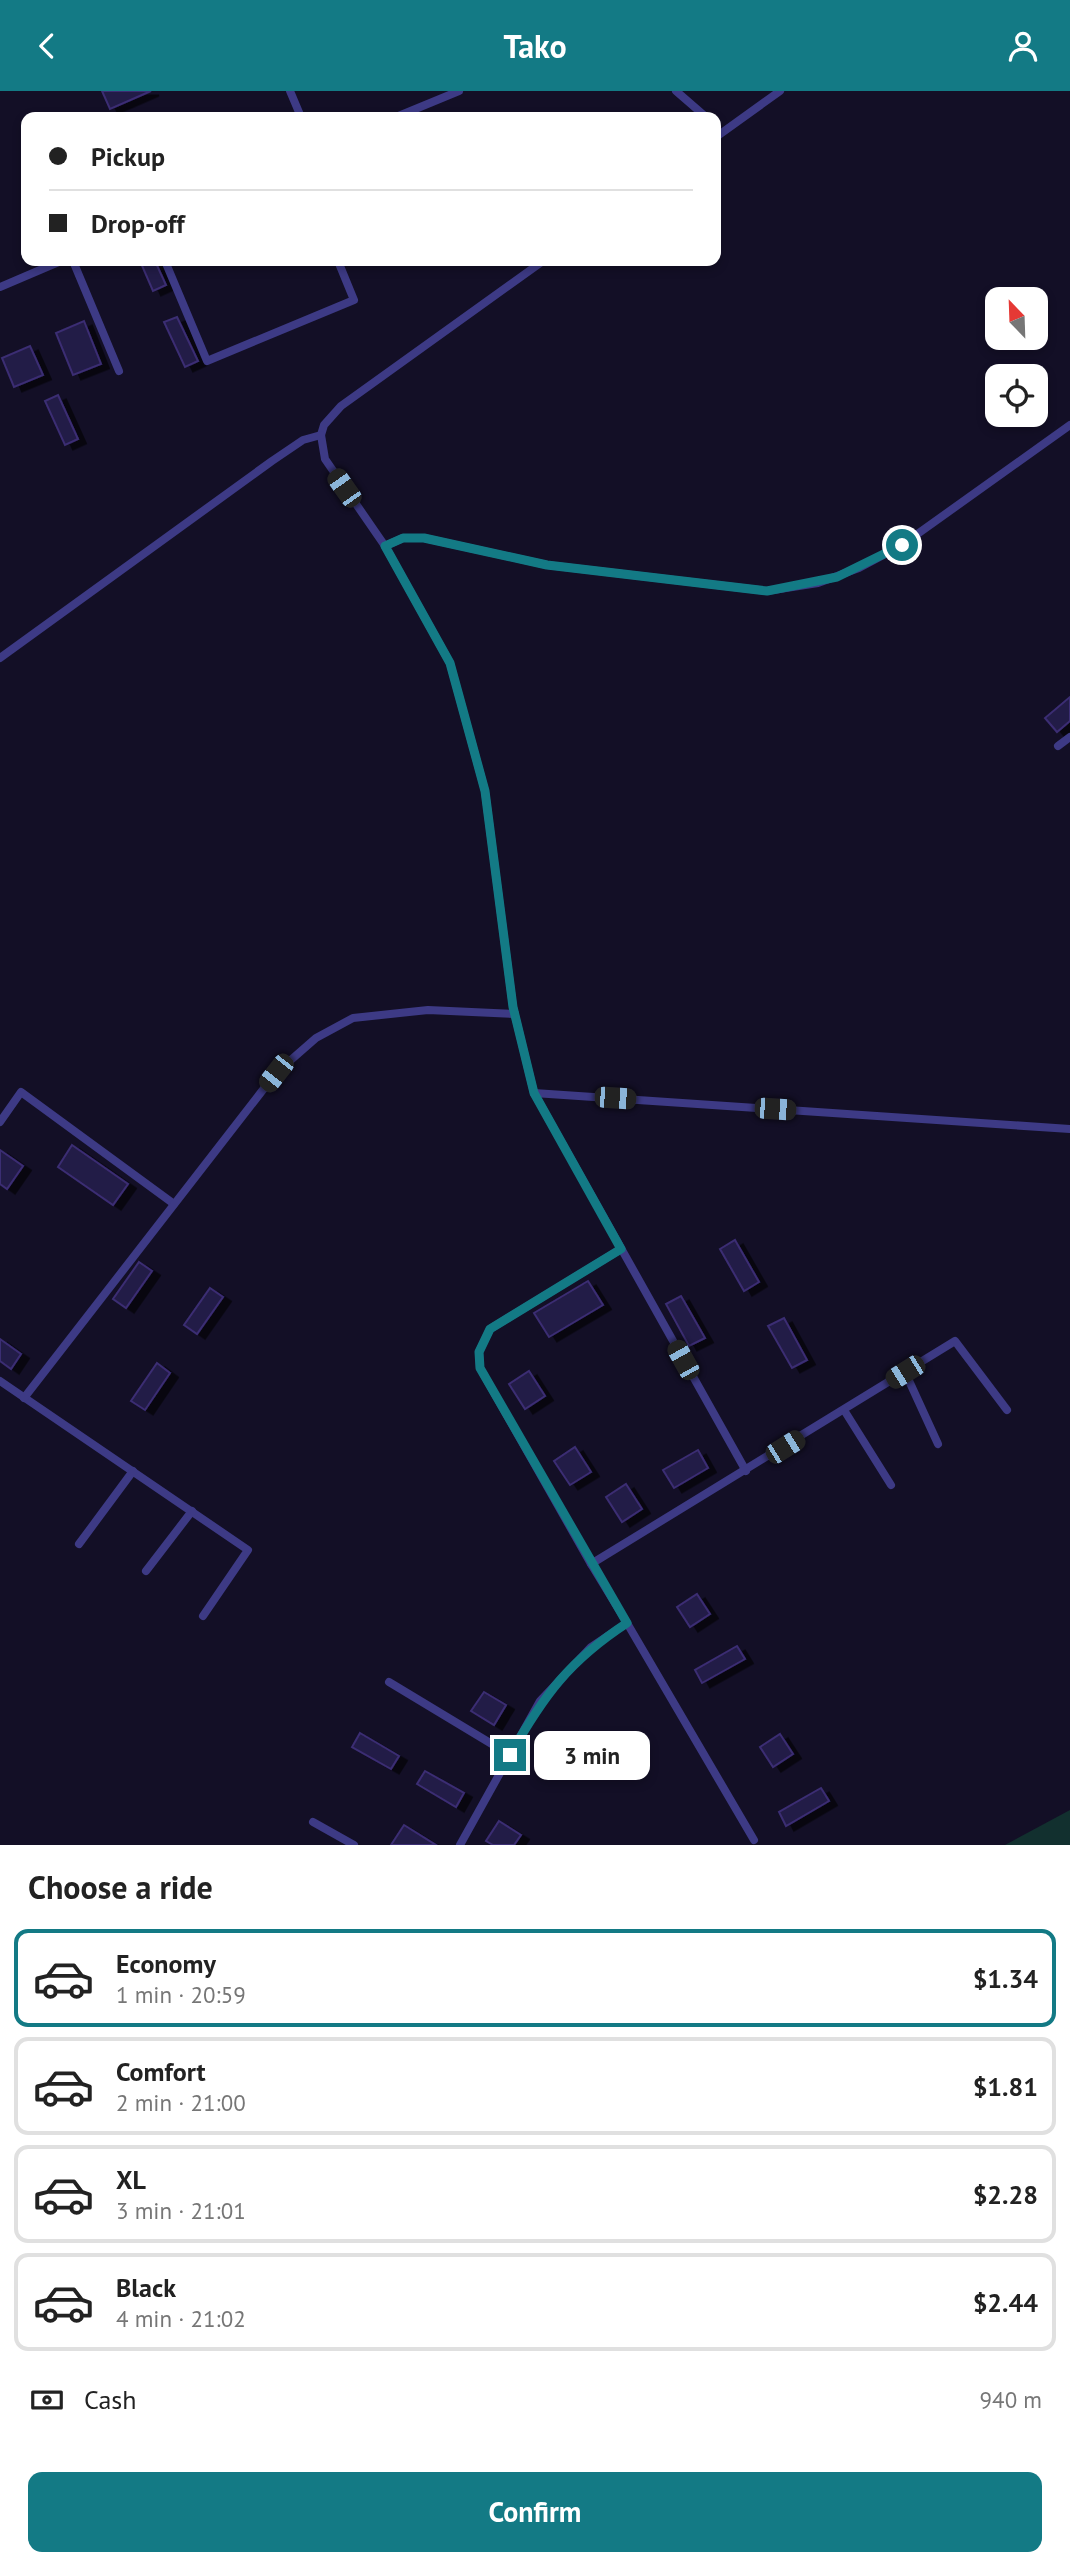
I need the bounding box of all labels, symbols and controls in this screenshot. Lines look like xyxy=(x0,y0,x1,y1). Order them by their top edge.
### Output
text: Tako xyxy=(503,25,567,67)
icon: back xyxy=(28,27,66,65)
icon: person xyxy=(1004,27,1042,65)
text: Pickup xyxy=(91,140,165,173)
text: Drop-off xyxy=(91,207,185,240)
north arrow xyxy=(985,287,1048,350)
map controls xyxy=(985,287,1048,427)
button: locate xyxy=(985,364,1048,427)
car xyxy=(324,465,365,511)
route start xyxy=(886,529,918,561)
car xyxy=(255,1050,298,1096)
car xyxy=(594,1086,637,1110)
car xyxy=(754,1097,797,1121)
car xyxy=(664,1337,703,1383)
car xyxy=(882,1352,929,1392)
car xyxy=(762,1427,809,1467)
callout: 3 min xyxy=(534,1731,650,1779)
route end xyxy=(494,1739,526,1771)
text: 3 min xyxy=(564,1741,620,1770)
text: Choose a ride xyxy=(28,1866,213,1908)
icon: car xyxy=(32,1947,95,2010)
text: Economy xyxy=(116,1947,216,1980)
text: $1.34 xyxy=(973,1962,1038,1995)
text: 1 min · 20:59 xyxy=(116,1980,246,2009)
icon: car xyxy=(32,2055,95,2118)
text: Comfort xyxy=(116,2055,206,2088)
text: $1.81 xyxy=(973,2070,1038,2103)
text: 2 min · 21:00 xyxy=(116,2088,246,2117)
icon: car xyxy=(32,2163,95,2226)
text: XL xyxy=(116,2163,146,2196)
text: $2.28 xyxy=(973,2178,1038,2211)
text: 3 min · 21:01 xyxy=(116,2196,246,2225)
icon: car xyxy=(32,2271,95,2334)
text: Black xyxy=(116,2271,176,2304)
text: $2.44 xyxy=(973,2286,1038,2319)
text: 4 min · 21:02 xyxy=(116,2304,246,2333)
icon: cash xyxy=(28,2381,66,2419)
text: Cash xyxy=(84,2383,136,2416)
text: 940 m xyxy=(980,2385,1042,2414)
button: Confirm xyxy=(28,2472,1042,2552)

